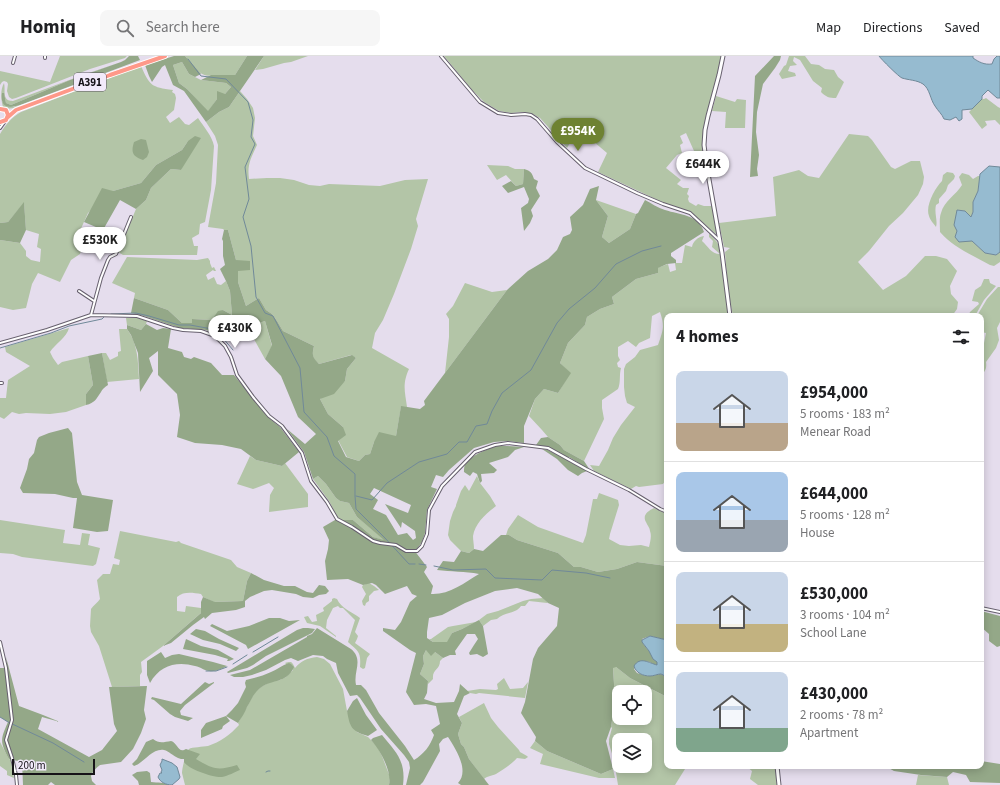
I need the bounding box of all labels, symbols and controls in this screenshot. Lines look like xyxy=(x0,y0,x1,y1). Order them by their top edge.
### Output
search box xyxy=(100,10,380,46)
text: Homiq xyxy=(20,14,76,41)
icon: search xyxy=(114,17,136,39)
text: Search here xyxy=(146,17,220,38)
text: Map xyxy=(816,18,841,38)
text: Directions xyxy=(863,18,922,38)
text: Saved xyxy=(944,18,980,38)
road number: A391 xyxy=(74,73,106,91)
pin: £954K xyxy=(550,118,606,152)
text: £954K xyxy=(560,122,596,140)
pin: £644K xyxy=(675,151,731,185)
text: £644K xyxy=(685,155,721,173)
pin: £530K xyxy=(72,227,128,261)
text: £530K xyxy=(82,231,118,249)
pin: £430K xyxy=(207,315,263,349)
text: £430K xyxy=(217,319,253,337)
text: 4 homes xyxy=(676,325,738,349)
icon: filters xyxy=(950,326,972,348)
text: £954,000 xyxy=(800,381,868,405)
icon: home xyxy=(708,387,756,435)
text: 5 rooms · 183 m² xyxy=(800,405,890,423)
text: Menear Road xyxy=(800,423,871,441)
text: £644,000 xyxy=(800,482,868,506)
icon: home xyxy=(708,488,756,536)
text: 5 rooms · 128 m² xyxy=(800,506,890,524)
text: House xyxy=(800,524,835,542)
text: £530,000 xyxy=(800,582,868,606)
icon: home xyxy=(708,588,756,636)
text: 3 rooms · 104 m² xyxy=(800,606,890,624)
text: School Lane xyxy=(800,624,866,642)
text: £430,000 xyxy=(800,682,868,706)
map controls xyxy=(612,685,652,773)
button: locate xyxy=(612,685,652,725)
icon: home xyxy=(708,688,756,736)
text: 2 rooms · 78 m² xyxy=(800,706,883,724)
text: Apartment xyxy=(800,724,858,742)
button: layers xyxy=(612,733,652,773)
scale bar xyxy=(12,757,95,776)
text: 200 m xyxy=(18,758,46,773)

